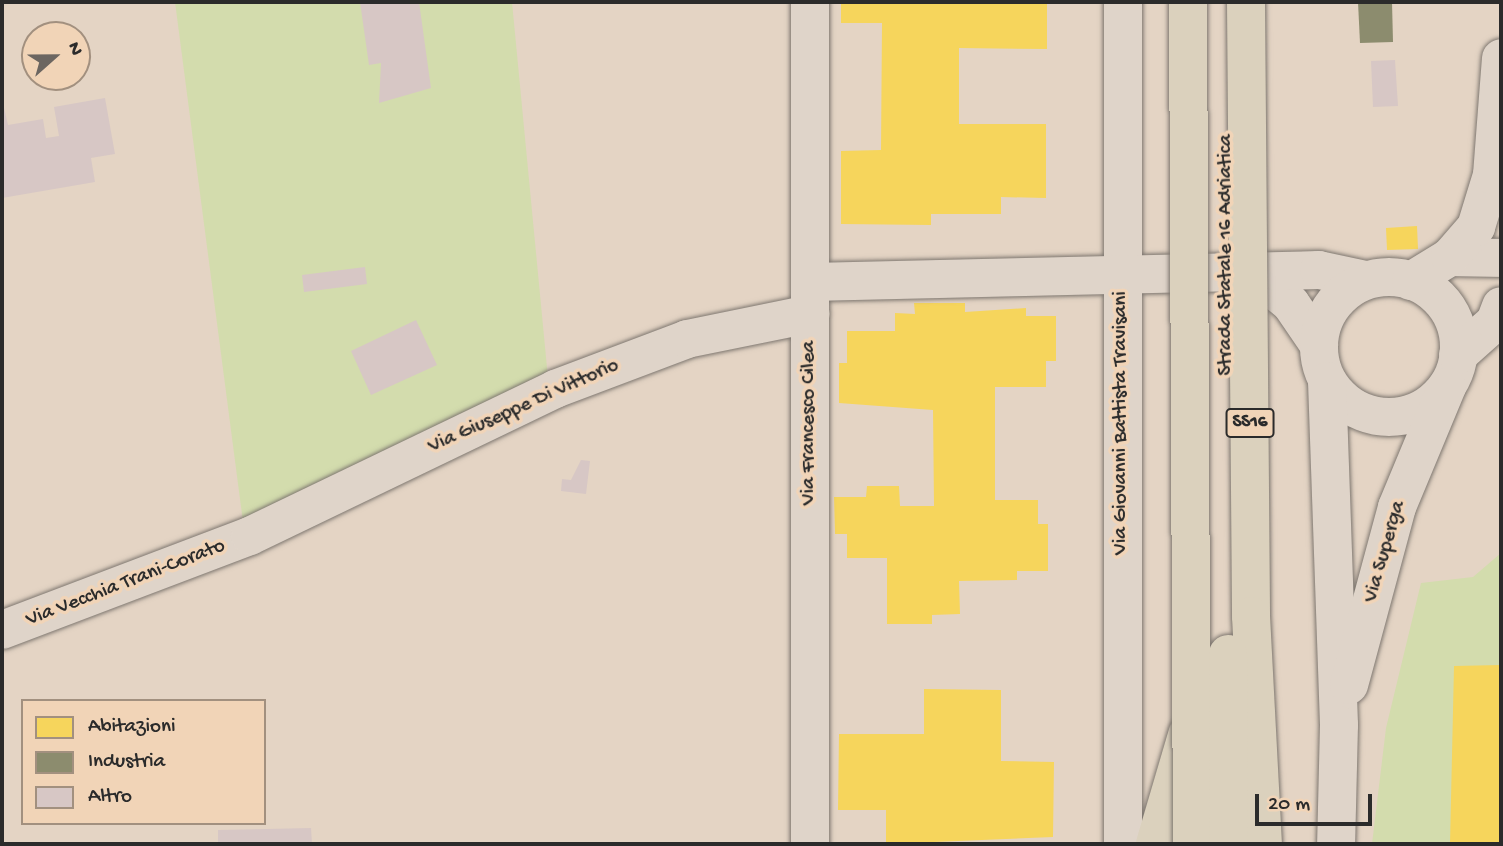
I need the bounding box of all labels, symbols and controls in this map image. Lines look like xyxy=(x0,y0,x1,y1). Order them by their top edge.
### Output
north arrow xyxy=(21,21,91,91)
text: N xyxy=(61,39,87,59)
street label: Strada Statale 16 Adriatica xyxy=(1214,134,1240,376)
street label: Via Giovanni Battista Travisani xyxy=(1109,291,1135,555)
street label: Via Francesco Cilea xyxy=(797,341,823,505)
street label: Via Giuseppe Di Vittorio xyxy=(425,354,623,460)
road number: SS16 xyxy=(1226,408,1274,438)
street label: Via Superga xyxy=(1359,498,1413,606)
street label: Via Vecchia Trani-Corato xyxy=(23,534,229,634)
legend xyxy=(21,699,266,825)
text: Abitazioni xyxy=(88,715,176,740)
text: Industria xyxy=(88,750,165,775)
scale bar xyxy=(1258,780,1375,824)
text: Altro xyxy=(88,785,132,810)
text: 20 m xyxy=(1268,793,1310,818)

